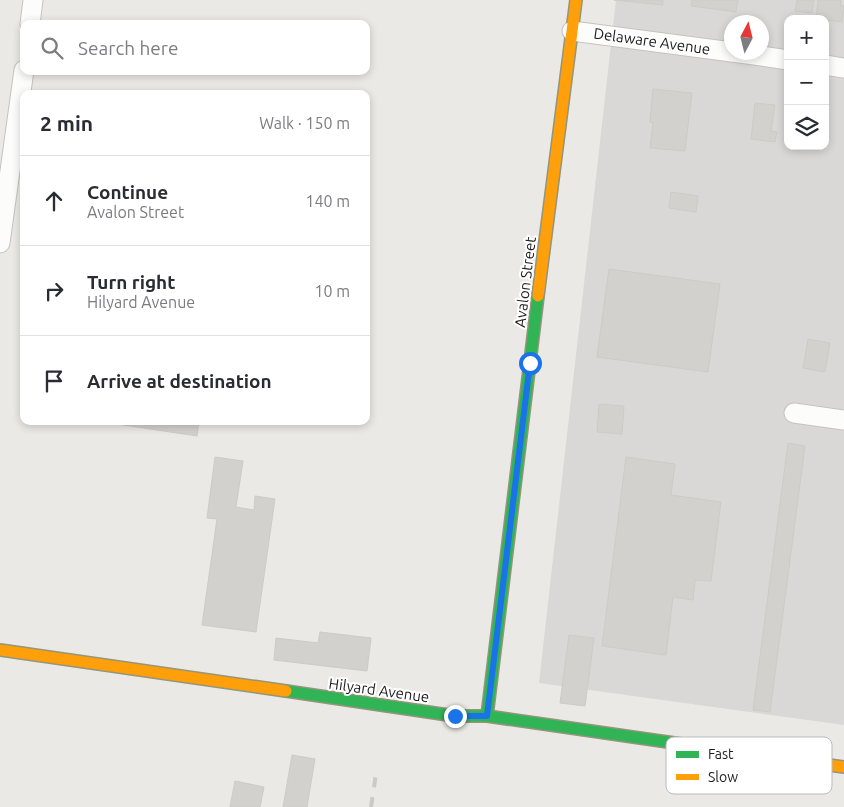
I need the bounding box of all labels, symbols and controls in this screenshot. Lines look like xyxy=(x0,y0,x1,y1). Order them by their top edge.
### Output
north arrow xyxy=(724,15,769,60)
map controls xyxy=(784,15,829,150)
button: + xyxy=(784,15,829,60)
search box xyxy=(20,20,370,75)
street label: Delaware Avenue xyxy=(592,24,712,58)
icon: search xyxy=(38,34,66,62)
text: Search here xyxy=(78,37,178,59)
button: − xyxy=(784,60,829,105)
button: layers xyxy=(784,105,829,150)
text: 2 min xyxy=(40,111,93,135)
text: Walk · 150 m xyxy=(259,114,350,132)
text: Continue xyxy=(87,181,168,203)
icon: ahead xyxy=(40,187,68,215)
text: 140 m xyxy=(305,192,350,210)
text: Avalon Street xyxy=(87,203,184,221)
street label: Avalon Street xyxy=(511,236,539,328)
text: Turn right xyxy=(87,271,175,293)
icon: right xyxy=(40,277,68,305)
text: 10 m xyxy=(314,282,350,300)
text: Hilyard Avenue xyxy=(87,293,195,311)
route start xyxy=(519,352,542,375)
icon: arrive xyxy=(40,367,68,395)
text: Arrive at destination xyxy=(87,370,272,392)
street label: Hilyard Avenue xyxy=(328,675,430,705)
route end xyxy=(444,705,467,728)
legend xyxy=(666,737,832,794)
text: Fast xyxy=(708,746,734,762)
text: Slow xyxy=(708,769,738,785)

